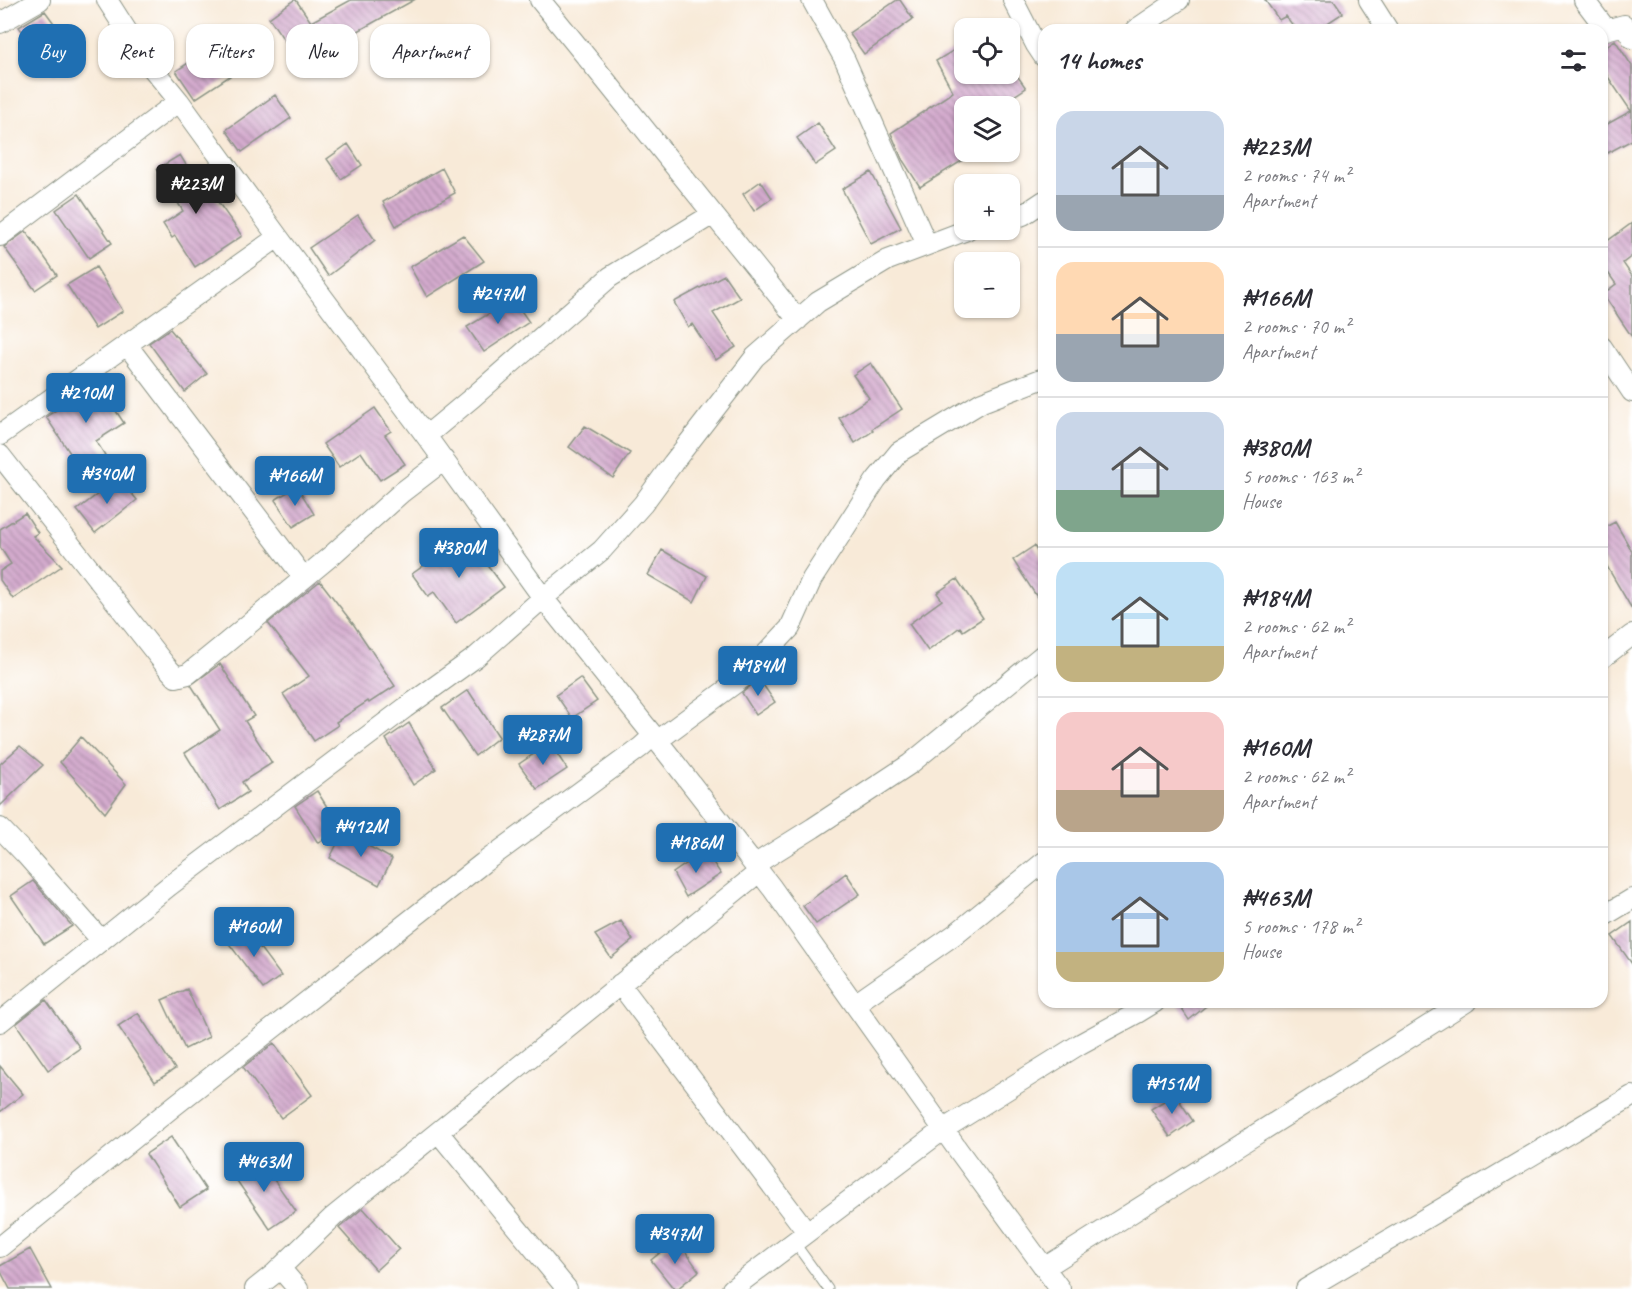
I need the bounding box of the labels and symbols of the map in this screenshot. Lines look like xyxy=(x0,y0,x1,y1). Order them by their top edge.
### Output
pin: ₦223M xyxy=(154,164,238,215)
pin: ₦247M xyxy=(456,274,540,325)
pin: ₦210M xyxy=(44,373,128,424)
pin: ₦340M xyxy=(65,454,149,505)
pin: ₦166M xyxy=(253,456,337,507)
pin: ₦380M xyxy=(417,528,501,579)
pin: ₦184M xyxy=(716,646,800,697)
pin: ₦287M xyxy=(501,715,585,766)
pin: ₦412M xyxy=(319,807,403,858)
pin: ₦186M xyxy=(654,823,738,874)
pin: ₦160M xyxy=(212,907,296,958)
pin: ₦151M xyxy=(1130,1064,1214,1115)
pin: ₦463M xyxy=(222,1142,306,1193)
pin: ₦347M xyxy=(633,1214,717,1265)

